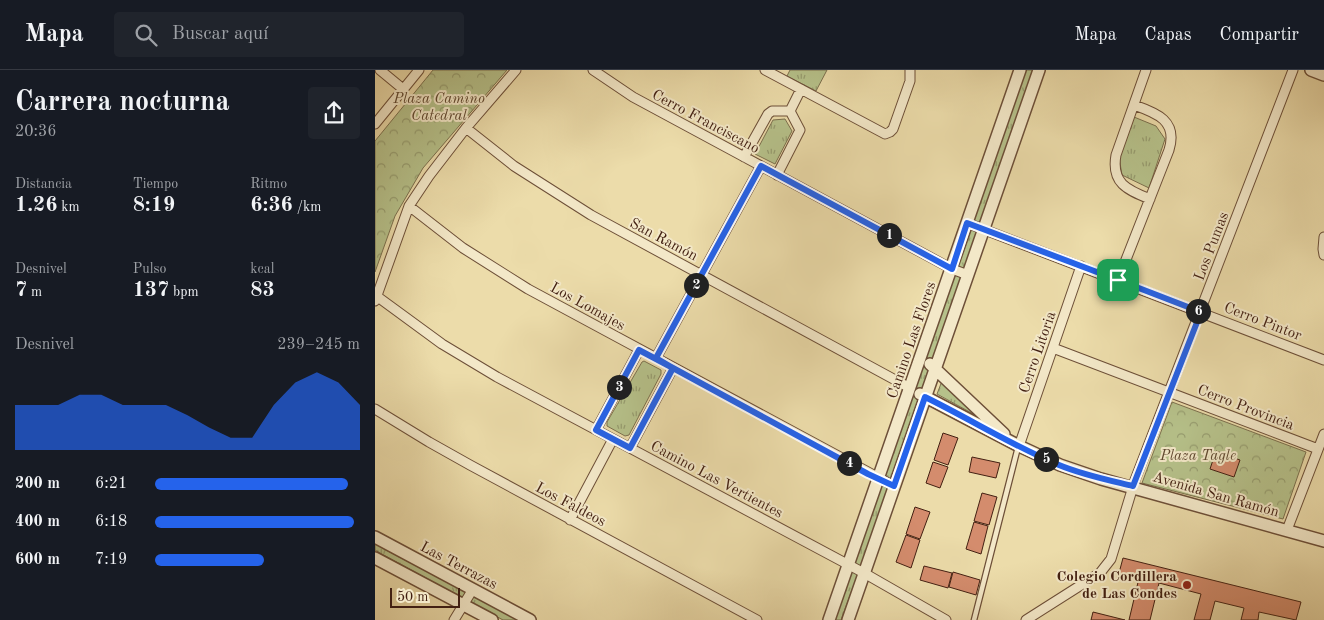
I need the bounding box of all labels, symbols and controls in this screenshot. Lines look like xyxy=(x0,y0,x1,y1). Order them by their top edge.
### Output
search box xyxy=(114,12,464,57)
icon: search xyxy=(132,21,160,49)
text: Mapa xyxy=(25,23,84,47)
text: Buscar aquí xyxy=(172,25,268,44)
text: Mapa xyxy=(1074,26,1117,44)
text: Capas xyxy=(1145,26,1192,44)
text: Compartir xyxy=(1220,26,1299,44)
button: share xyxy=(308,87,360,139)
street label: Cerro Franciscano xyxy=(649,88,761,157)
text: Carrera nocturna xyxy=(15,89,230,117)
park label: Plaza Camino Catedral xyxy=(392,92,485,124)
text: 20:36 xyxy=(15,124,57,140)
text: Distancia xyxy=(15,177,72,191)
text: Tiempo xyxy=(133,177,178,191)
text: Ritmo xyxy=(250,177,287,191)
text: 1.26 xyxy=(15,195,57,216)
text: 8:19 xyxy=(133,195,175,216)
text: 6:36 xyxy=(250,195,293,216)
text: km xyxy=(57,200,80,214)
text: /km xyxy=(293,200,321,214)
street label: Los Pumas xyxy=(1192,210,1232,283)
street label: San Ramón xyxy=(627,216,700,264)
pin: 1 xyxy=(877,222,901,248)
text: 1 xyxy=(885,228,894,242)
pin xyxy=(1097,259,1139,301)
text: Desnivel xyxy=(15,262,67,276)
text: Pulso xyxy=(133,262,166,276)
text: kcal xyxy=(250,262,274,276)
icon: arrive xyxy=(1104,266,1132,294)
pin: 2 xyxy=(683,272,709,298)
text: 2 xyxy=(692,278,701,292)
text: 7 xyxy=(15,280,27,301)
text: 137 xyxy=(133,280,169,301)
text: 83 xyxy=(250,280,275,301)
street label: Camino Las Flores xyxy=(885,280,939,401)
street label: Los Lomajes xyxy=(547,281,627,334)
text: m xyxy=(27,285,42,299)
text: bpm xyxy=(169,285,199,299)
pin: 6 xyxy=(1185,298,1211,324)
street label: Cerro Pintor xyxy=(1221,301,1303,344)
text: 6 xyxy=(1194,304,1203,318)
street label: Cerro Litoria xyxy=(1017,309,1060,395)
text: Desnivel xyxy=(15,337,74,353)
text: 239–245 m xyxy=(277,337,360,353)
pin: 3 xyxy=(607,374,631,400)
text: 3 xyxy=(615,380,624,394)
street label: Cerro Provincia xyxy=(1195,383,1296,434)
street label: Camino Las Vertientes xyxy=(648,439,785,522)
pin: 5 xyxy=(1033,446,1059,472)
park label: Plaza Tagle xyxy=(1159,449,1236,464)
pin: 4 xyxy=(837,450,861,476)
text: 5 xyxy=(1042,452,1051,466)
text: 4 xyxy=(845,456,854,470)
street label: Avenida San Ramón xyxy=(1151,470,1281,521)
text: 200 m xyxy=(15,476,60,492)
text: 6:21 xyxy=(95,476,127,492)
street label: Los Faldeos xyxy=(533,481,608,530)
text: 400 m xyxy=(15,514,60,530)
text: 6:18 xyxy=(95,514,127,530)
street label: Las Terrazas xyxy=(417,540,499,593)
text: 600 m xyxy=(15,552,60,568)
text: 7:19 xyxy=(95,552,127,568)
place label: Colegio Cordillera de Las Condes xyxy=(1056,570,1177,602)
marker: Colegio Cordillera de Las Condes xyxy=(1181,579,1193,591)
scale bar xyxy=(390,585,460,608)
text: 50 m xyxy=(397,590,428,604)

